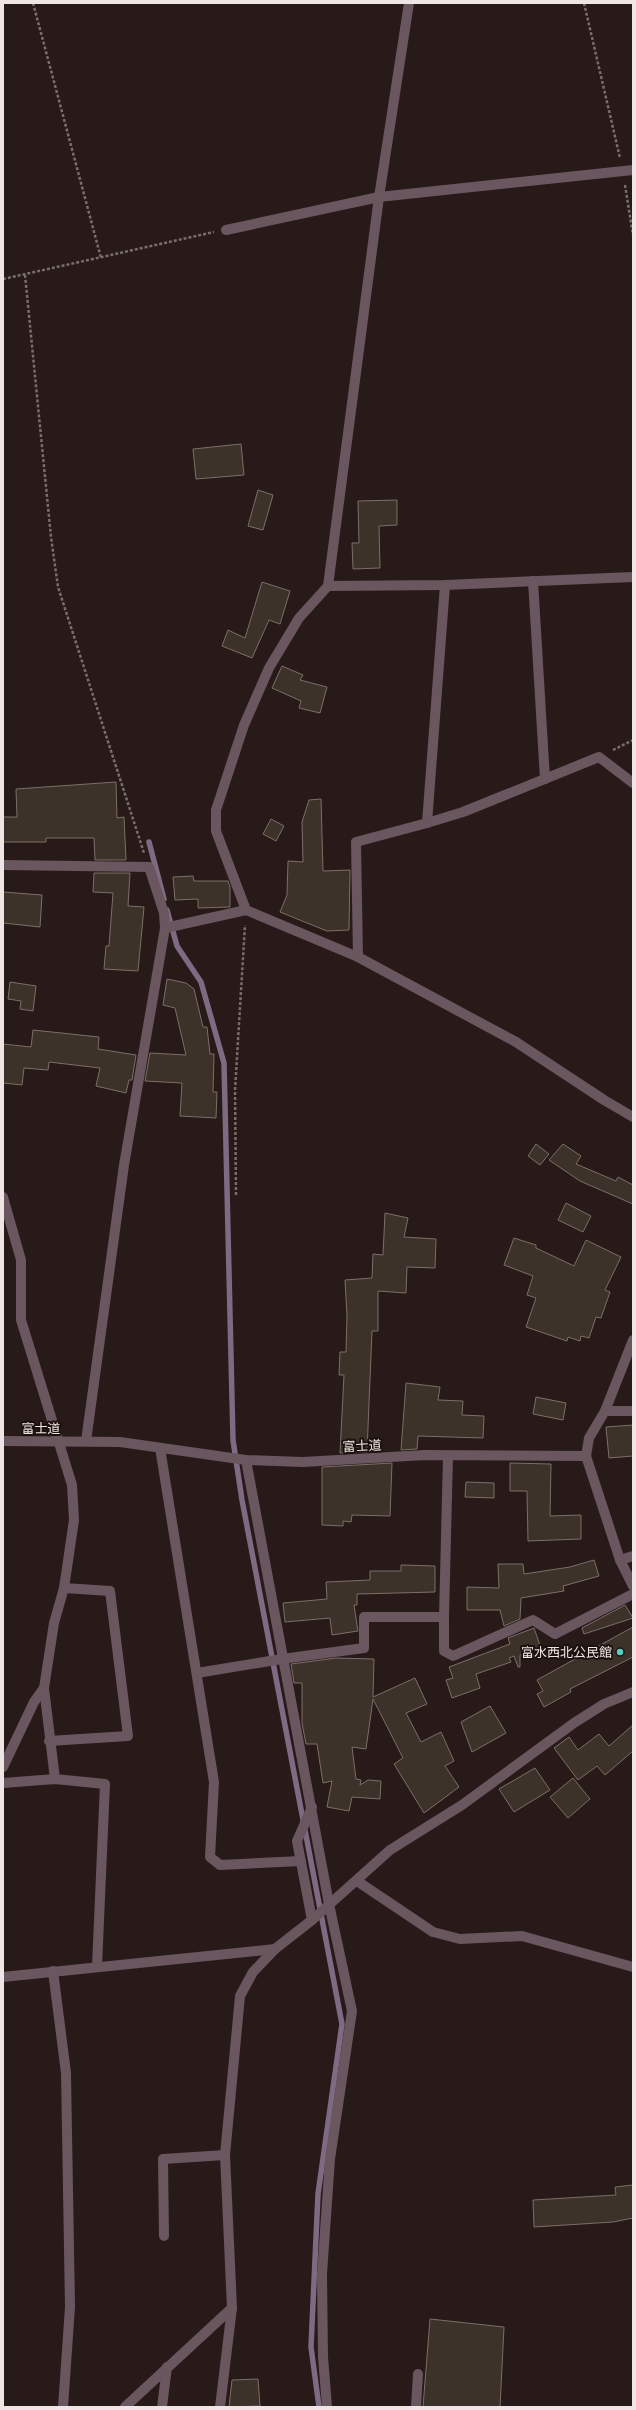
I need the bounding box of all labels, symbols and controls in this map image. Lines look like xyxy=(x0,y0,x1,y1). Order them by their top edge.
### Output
street label: 富士道 xyxy=(21,1420,61,1437)
street label: 富士道 xyxy=(342,1436,382,1456)
place label: 富水西北公民館 xyxy=(521,1644,612,1661)
marker: 富水西北公民館 xyxy=(615,1647,625,1657)

